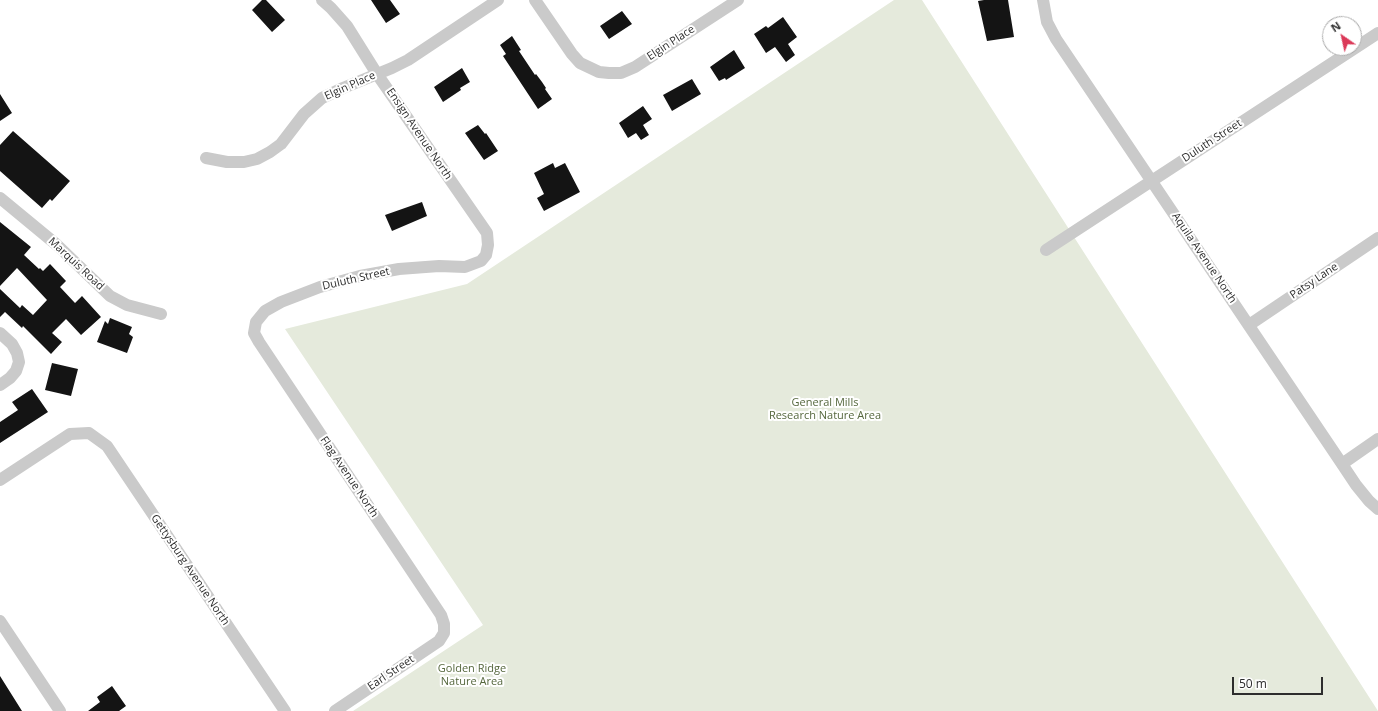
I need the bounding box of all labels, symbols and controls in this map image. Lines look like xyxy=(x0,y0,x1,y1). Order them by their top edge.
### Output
north arrow xyxy=(1322,16,1362,56)
text: N xyxy=(1328,18,1343,35)
street label: Elgin Place xyxy=(645,23,697,63)
street label: Elgin Place xyxy=(323,69,377,103)
street label: Ensign Avenue North xyxy=(383,86,455,182)
street label: Duluth Street xyxy=(1180,117,1244,165)
street label: Aquila Avenue North xyxy=(1169,210,1239,306)
street label: Marquis Road xyxy=(45,235,107,293)
street label: Patsy Lane xyxy=(1287,260,1341,302)
street label: Duluth Street xyxy=(321,265,391,293)
park label: General Mills Research Nature Area xyxy=(769,396,881,422)
street label: Flag Avenue North xyxy=(317,434,381,520)
street label: Gettysburg Avenue North xyxy=(148,512,232,628)
street label: Earl Street xyxy=(365,653,417,693)
park label: Golden Ridge Nature Area xyxy=(438,662,506,688)
scale bar xyxy=(1234,669,1325,695)
text: 50 m xyxy=(1239,675,1267,692)

